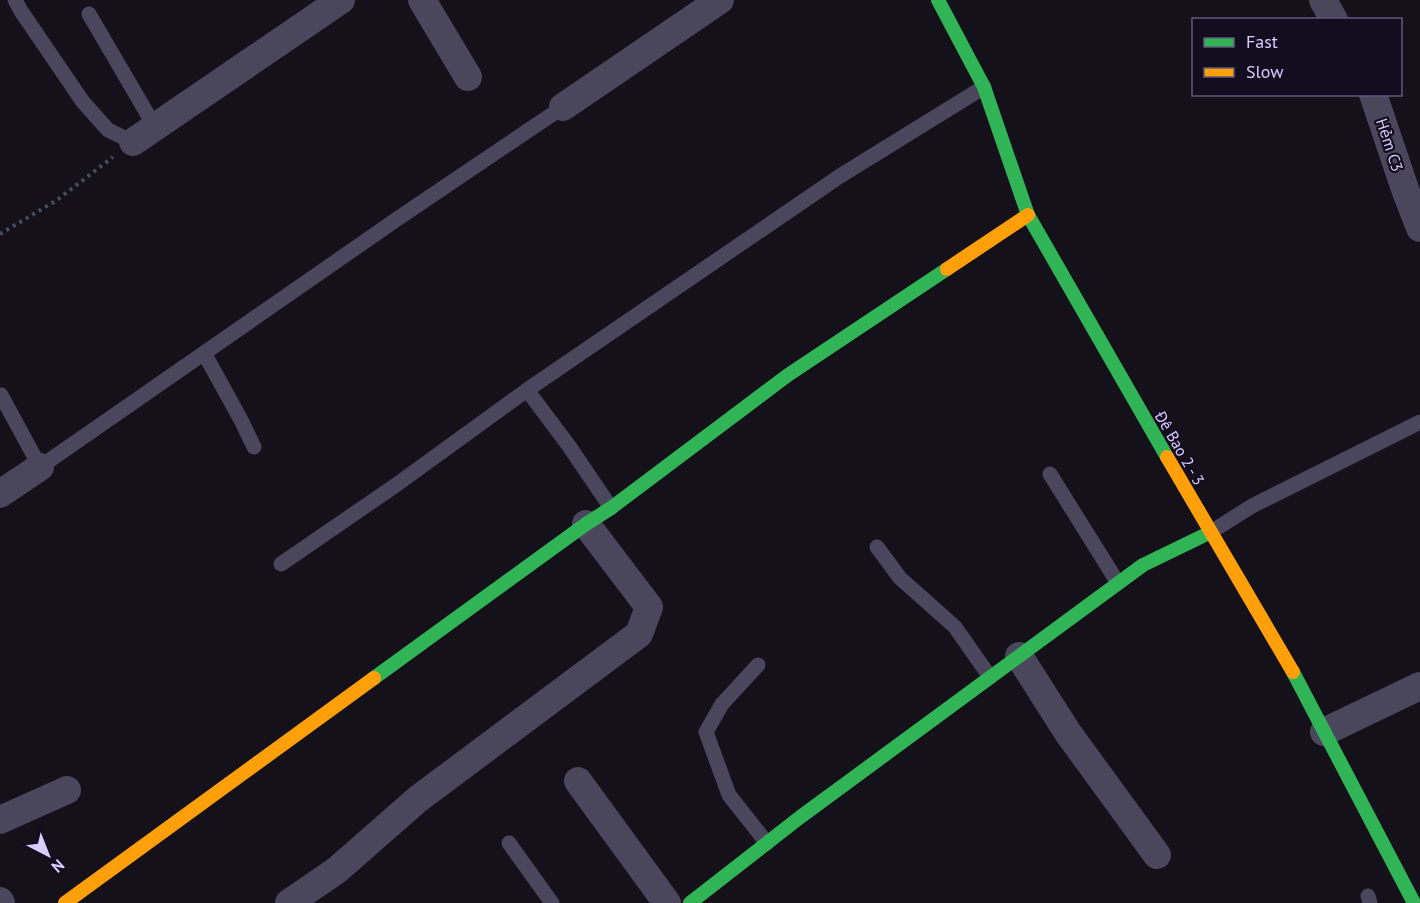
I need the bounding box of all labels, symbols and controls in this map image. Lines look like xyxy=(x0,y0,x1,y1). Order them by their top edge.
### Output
legend xyxy=(1192,18,1402,96)
text: Fast xyxy=(1246,30,1278,53)
text: Slow xyxy=(1246,60,1284,83)
street label: Hẻm C3 xyxy=(1372,116,1408,174)
street label: Đê Bao 2 - 3 xyxy=(1150,407,1209,489)
north arrow xyxy=(18,825,78,885)
text: N xyxy=(47,855,69,877)

